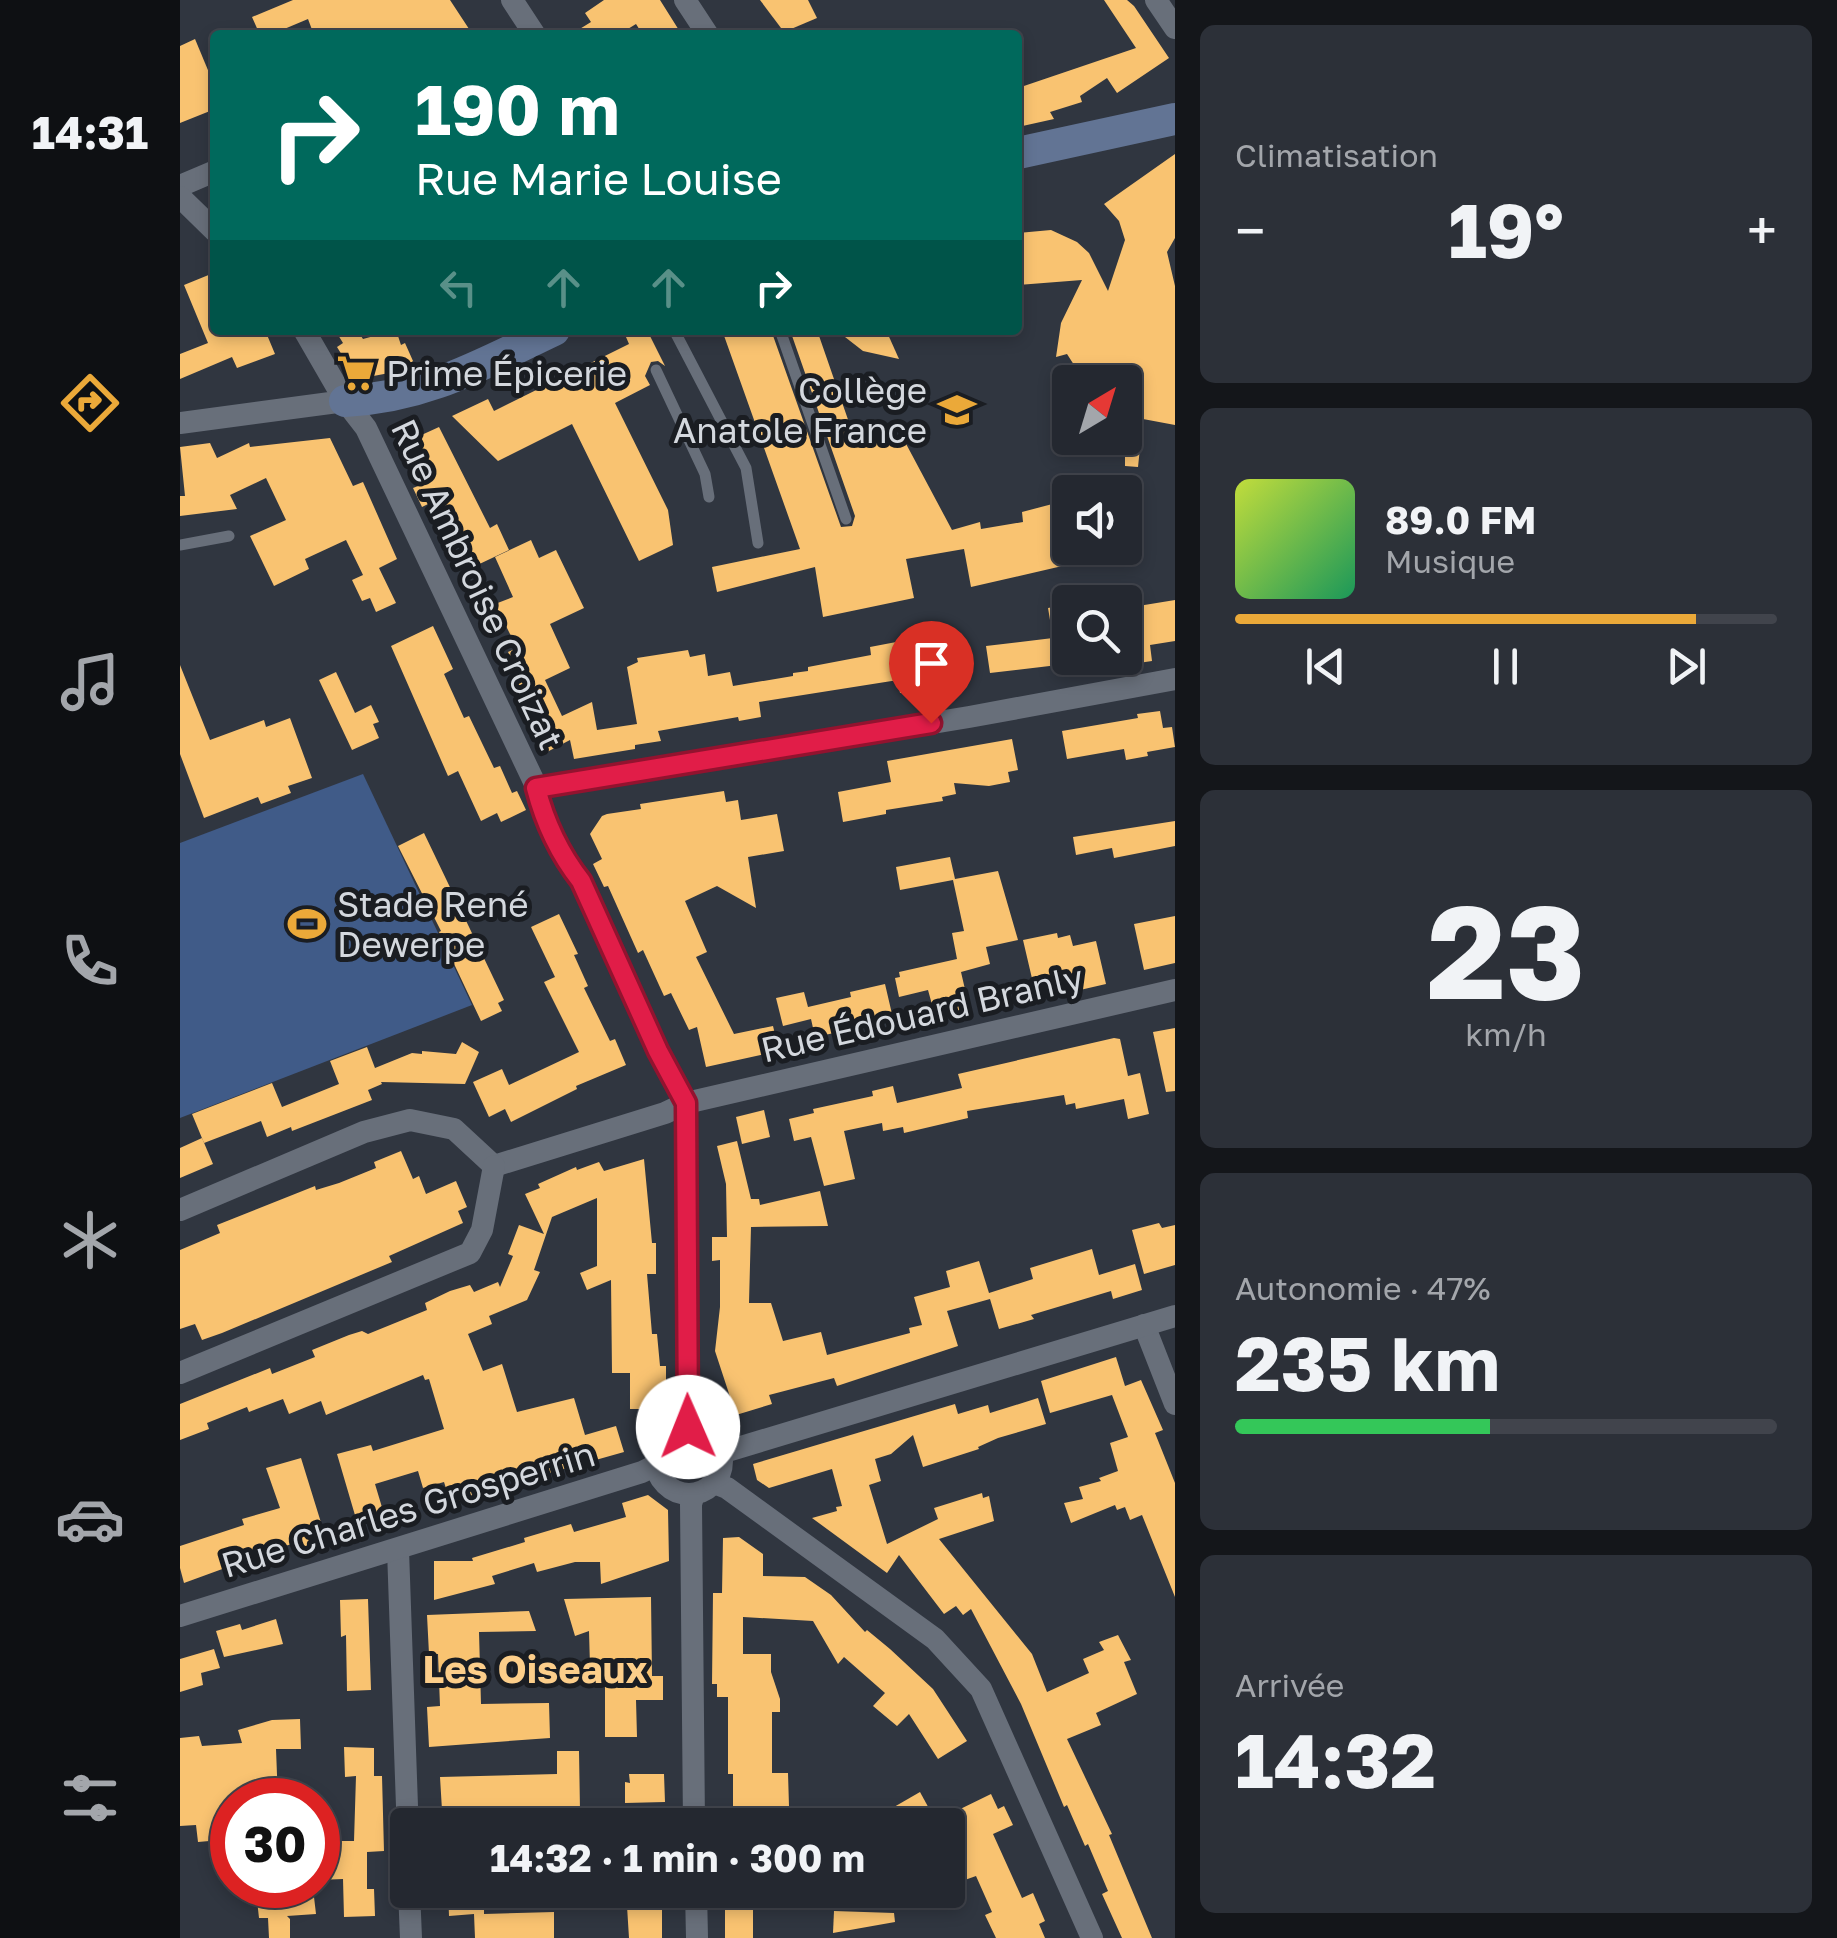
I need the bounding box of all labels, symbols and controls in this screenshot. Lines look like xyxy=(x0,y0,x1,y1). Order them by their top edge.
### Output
text: 190 m xyxy=(415,66,620,150)
icon: right xyxy=(250,70,380,200)
text: 14:31 xyxy=(32,105,148,159)
text: Climatisation xyxy=(1235,136,1438,174)
text: Rue Marie Louise xyxy=(415,151,782,205)
text: 19° xyxy=(1448,184,1564,275)
text: − xyxy=(1235,197,1265,263)
text: + xyxy=(1747,197,1777,263)
icon: left xyxy=(431,260,486,315)
icon: ahead xyxy=(536,260,591,315)
icon: ahead xyxy=(641,260,696,315)
icon: right xyxy=(746,260,801,315)
supermarket icon: Prime Épicerie xyxy=(335,352,377,394)
place label: Prime Épicerie xyxy=(386,352,627,394)
north arrow xyxy=(1052,365,1142,455)
map controls xyxy=(1052,365,1142,675)
icon: directions xyxy=(55,368,125,438)
place label: Collège Anatole France xyxy=(673,369,927,451)
school or university icon: Collège Anatole France xyxy=(936,389,978,431)
street label: Rue Ambroise Croizat xyxy=(383,412,573,756)
button: sound xyxy=(1052,475,1142,565)
text: 89.0 FM xyxy=(1385,497,1536,542)
text: Musique xyxy=(1385,542,1515,580)
button: search xyxy=(1052,585,1142,675)
pin xyxy=(889,621,974,724)
icon: arrive xyxy=(904,636,959,691)
icon: previous xyxy=(1298,639,1353,694)
icon: pause xyxy=(1478,639,1533,694)
icon: next xyxy=(1659,639,1714,694)
icon: music xyxy=(55,647,125,717)
text: 23 xyxy=(1427,872,1585,1028)
place label: Stade René Dewerpe xyxy=(337,883,529,965)
sports icon: Stade René Dewerpe xyxy=(286,903,328,945)
icon: phone xyxy=(55,926,125,996)
street label: Rue Édouard Branly xyxy=(757,955,1087,1071)
text: km/h xyxy=(1465,1015,1547,1053)
icon: climate xyxy=(55,1205,125,1275)
text: Autonomie · 47% xyxy=(1235,1269,1490,1307)
text: 235 km xyxy=(1235,1317,1500,1408)
position arrow xyxy=(636,1375,740,1479)
street label: Rue Charles Grosperrin xyxy=(216,1432,600,1586)
icon: car xyxy=(55,1484,125,1554)
district label: Les Oiseaux xyxy=(423,1646,647,1691)
text: Arrivée xyxy=(1235,1666,1344,1704)
text: 14:32 xyxy=(1235,1714,1436,1805)
icon: filters xyxy=(55,1763,125,1833)
speed limit sign: 30 xyxy=(210,1778,340,1908)
text: 14:32 · 1 min · 300 m xyxy=(490,1835,865,1880)

